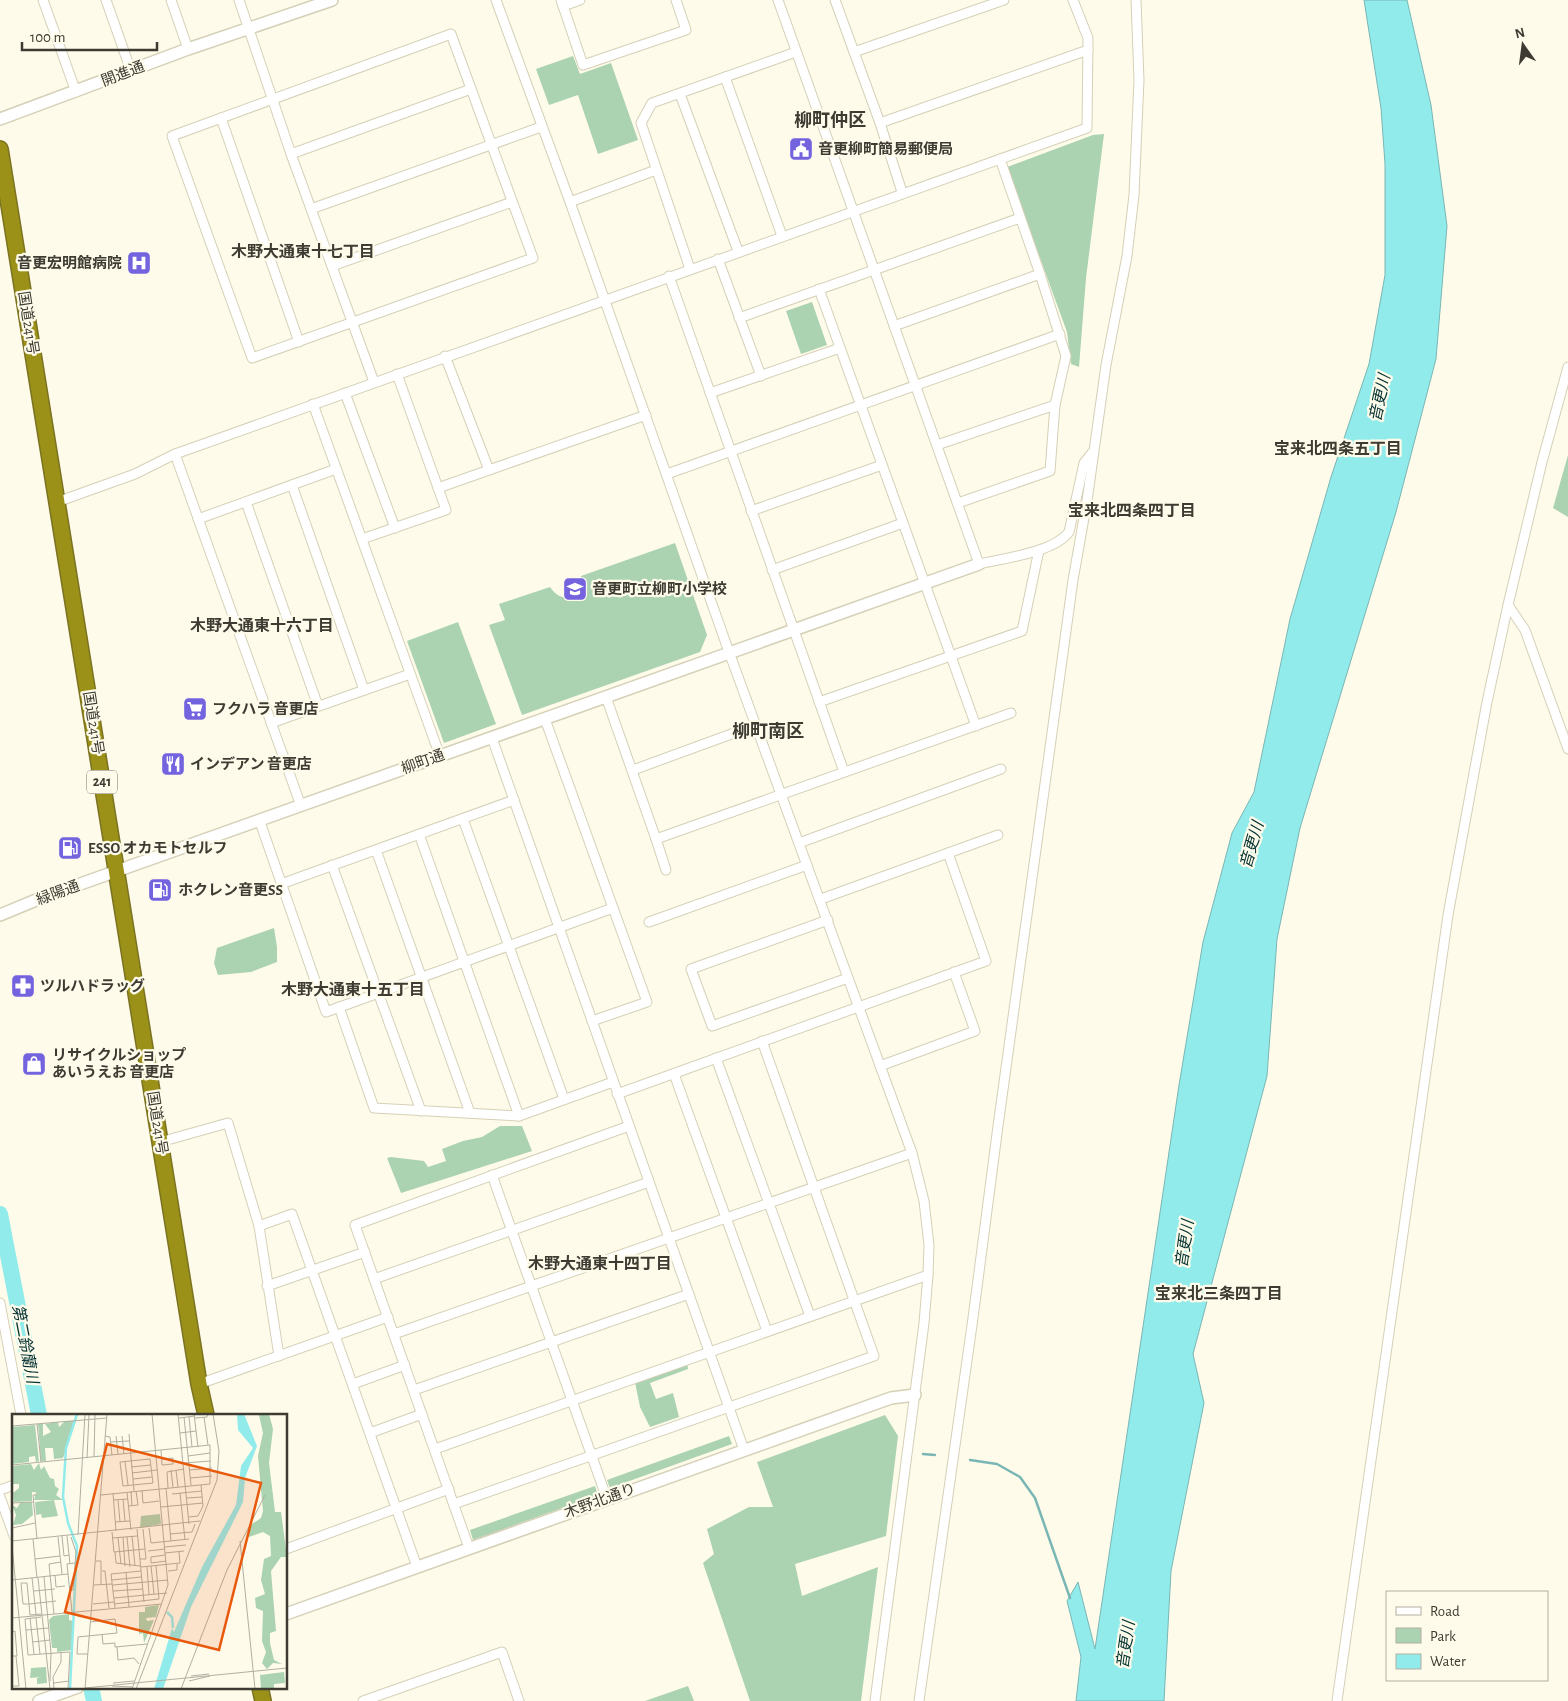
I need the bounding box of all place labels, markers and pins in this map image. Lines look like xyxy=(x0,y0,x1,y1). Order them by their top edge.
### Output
public building icon: 音更柳町簡易郵便局 xyxy=(788,136,814,162)
place label: 音更柳町簡易郵便局 xyxy=(818,141,953,157)
hospital icon: 音更宏明館病院 xyxy=(126,250,152,276)
place label: 音更宏明館病院 xyxy=(17,255,122,271)
school or university icon: 音更町立柳町小学校 xyxy=(562,576,588,602)
place label: 音更町立柳町小学校 xyxy=(592,581,727,597)
supermarket icon: フクハラ 音更店 xyxy=(182,696,208,722)
place label: フクハラ 音更店 xyxy=(212,701,319,717)
restaurant icon: インデアン 音更店 xyxy=(160,751,186,777)
place label: インデアン 音更店 xyxy=(190,756,312,772)
fuel station icon: ESSO オカモトセルフ xyxy=(57,835,83,861)
place label: ESSO オカモトセルフ xyxy=(88,841,228,856)
fuel station icon: ホクレン音更SS xyxy=(147,877,173,903)
place label: ホクレン音更SS xyxy=(178,882,283,898)
pharmacy icon: ツルハドラッグ xyxy=(10,973,36,999)
place label: ツルハドラッグ xyxy=(40,978,145,994)
place label: リサイクルショップ あいうえお 音更店 xyxy=(52,1047,186,1080)
shop icon: リサイクルショップ あいうえお 音更店 xyxy=(21,1051,47,1077)

